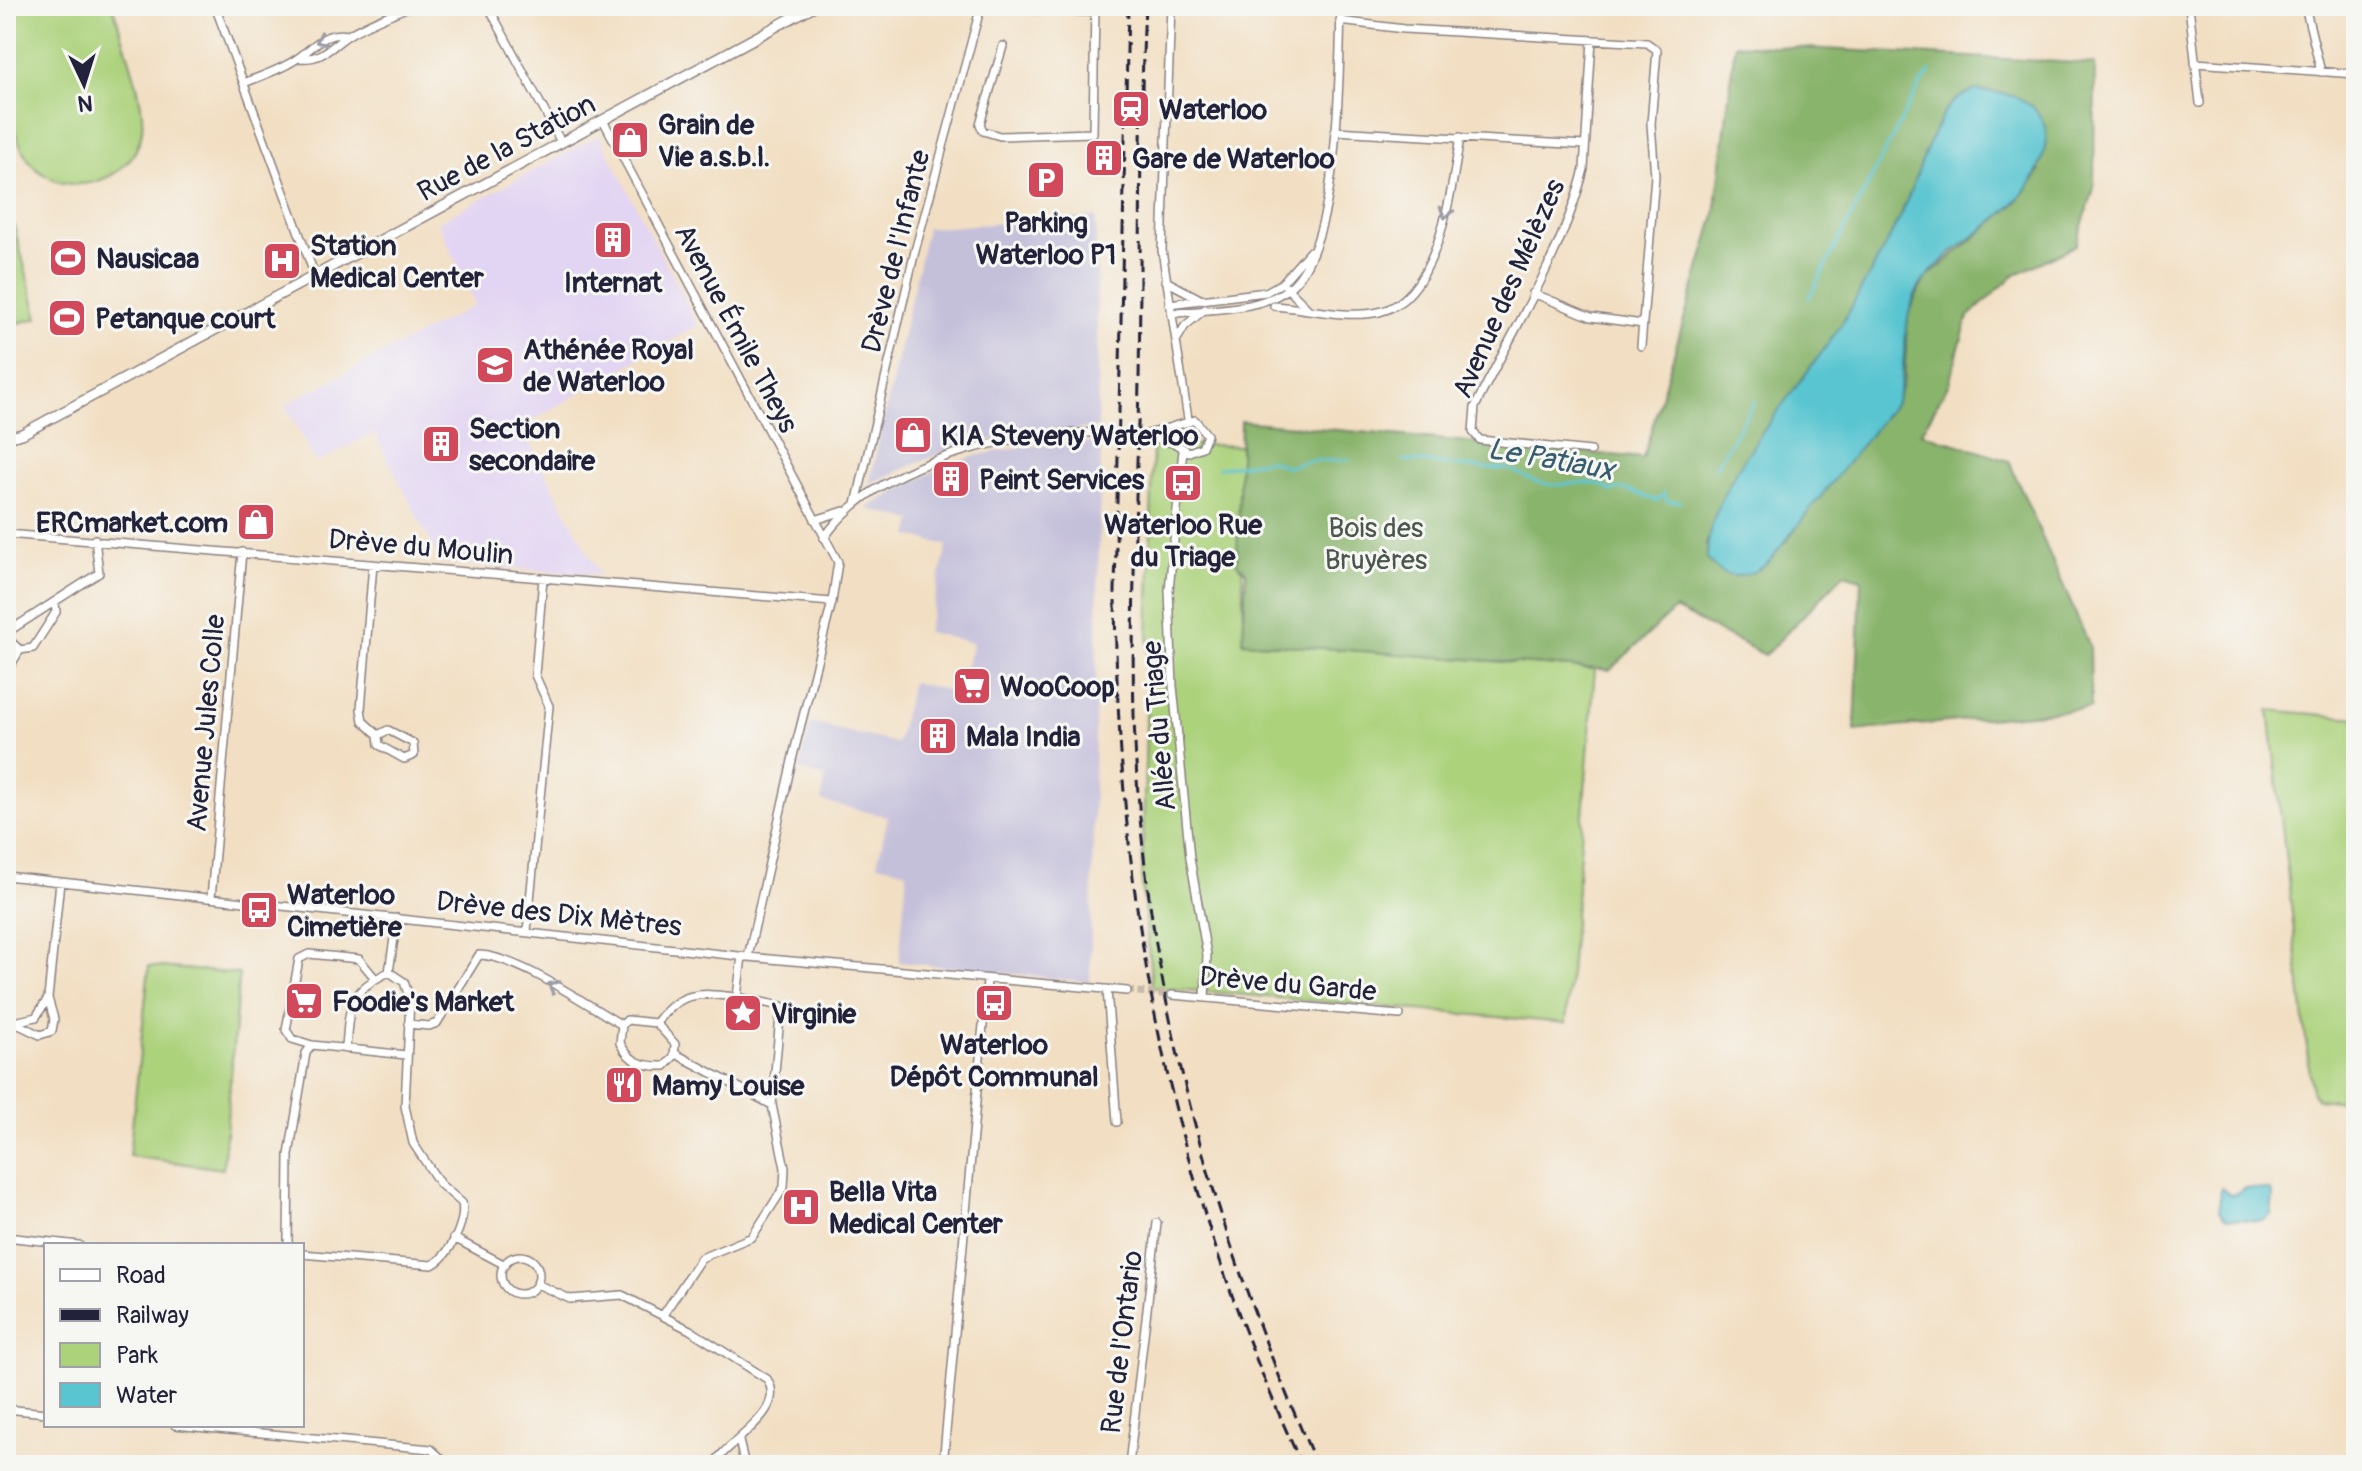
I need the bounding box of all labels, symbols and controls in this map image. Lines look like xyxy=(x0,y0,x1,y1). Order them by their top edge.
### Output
one-way arrow xyxy=(314,30,329,46)
north arrow xyxy=(44,44,124,124)
street label: Rue de la Station xyxy=(412,87,602,210)
text: N xyxy=(77,88,94,117)
station icon: Waterloo xyxy=(1110,88,1152,130)
place label: Waterloo xyxy=(1159,93,1267,128)
place label: Grain de Vie a.s.b.l. xyxy=(658,108,770,175)
shop icon: Grain de Vie a.s.b.l. xyxy=(609,119,651,161)
building icon: Gare de Waterloo xyxy=(1083,137,1125,179)
place label: Gare de Waterloo xyxy=(1132,142,1335,177)
street label: Drève de l'Infante xyxy=(854,146,939,356)
parking icon: Parking Waterloo P1 xyxy=(1025,159,1067,201)
street label: Avenue des Mélèzes xyxy=(1445,173,1574,404)
place label: Parking Waterloo P1 xyxy=(976,206,1116,273)
one-way arrow xyxy=(1438,206,1455,219)
street label: Avenue Émile Theys xyxy=(666,218,806,439)
building icon: Internat xyxy=(592,219,634,261)
place label: Station Medical Center xyxy=(310,229,485,296)
sports icon: Nausicaa xyxy=(47,237,89,279)
hospital icon: Station Medical Center xyxy=(261,240,303,282)
place label: Nausicaa xyxy=(96,242,199,277)
place label: Internat xyxy=(564,266,663,301)
sports icon: Petanque court xyxy=(46,297,88,339)
place label: Petanque court xyxy=(95,302,276,337)
place label: Athénée Royal de Waterloo xyxy=(523,333,694,400)
school or university icon: Athénée Royal de Waterloo xyxy=(474,344,516,386)
place label: Section secondaire xyxy=(469,412,596,479)
shop icon: KIA Steveny Waterloo xyxy=(892,414,934,456)
place label: KIA Steveny Waterloo xyxy=(941,419,1199,454)
building icon: Section secondaire xyxy=(420,423,462,465)
water label: Le Patiaux xyxy=(1485,430,1620,489)
building icon: Peint Services xyxy=(930,458,972,500)
bus stop icon: Waterloo Rue du Triage xyxy=(1162,462,1204,504)
place label: Peint Services xyxy=(979,463,1145,498)
shop icon: ERCmarket.com xyxy=(235,501,277,543)
place label: ERCmarket.com xyxy=(36,506,228,541)
place label: Waterloo Rue du Triage xyxy=(1104,508,1263,575)
park label: Bois des Bruyères xyxy=(1325,511,1428,578)
street label: Drève du Moulin xyxy=(327,522,515,573)
street label: Avenue Jules Colle xyxy=(180,613,233,833)
street label: Allée du Triage xyxy=(1135,639,1184,812)
supermarket icon: WooCoop xyxy=(951,665,993,707)
place label: WooCoop xyxy=(1000,670,1115,705)
building icon: Mala India xyxy=(917,715,959,757)
place label: Mala India xyxy=(966,720,1080,755)
place label: Waterloo Cimetière xyxy=(287,878,403,945)
street label: Drève des Dix Mètres xyxy=(435,884,684,945)
bus stop icon: Waterloo Cimetière xyxy=(238,889,280,931)
street label: Drève du Garde xyxy=(1198,959,1378,1010)
supermarket icon: Foodie's Market xyxy=(283,980,325,1022)
one-way arrow xyxy=(547,981,562,996)
bus stop icon: Waterloo Dépôt Communal xyxy=(973,982,1015,1024)
place label: Foodie's Market xyxy=(332,985,515,1020)
place icon: Virginie xyxy=(722,992,764,1034)
place label: Virginie xyxy=(771,997,857,1032)
place label: Waterloo Dépôt Communal xyxy=(889,1028,1099,1095)
restaurant icon: Mamy Louise xyxy=(603,1064,645,1106)
place label: Mamy Louise xyxy=(652,1069,805,1104)
place label: Bella Vita Medical Center xyxy=(829,1175,1004,1242)
hospital icon: Bella Vita Medical Center xyxy=(780,1186,822,1228)
legend xyxy=(44,1243,304,1427)
street label: Rue de l'Ontario xyxy=(1094,1249,1151,1436)
text: Road xyxy=(116,1261,166,1290)
text: Railway xyxy=(116,1301,189,1330)
text: Park xyxy=(116,1341,158,1370)
text: Water xyxy=(116,1381,177,1410)

